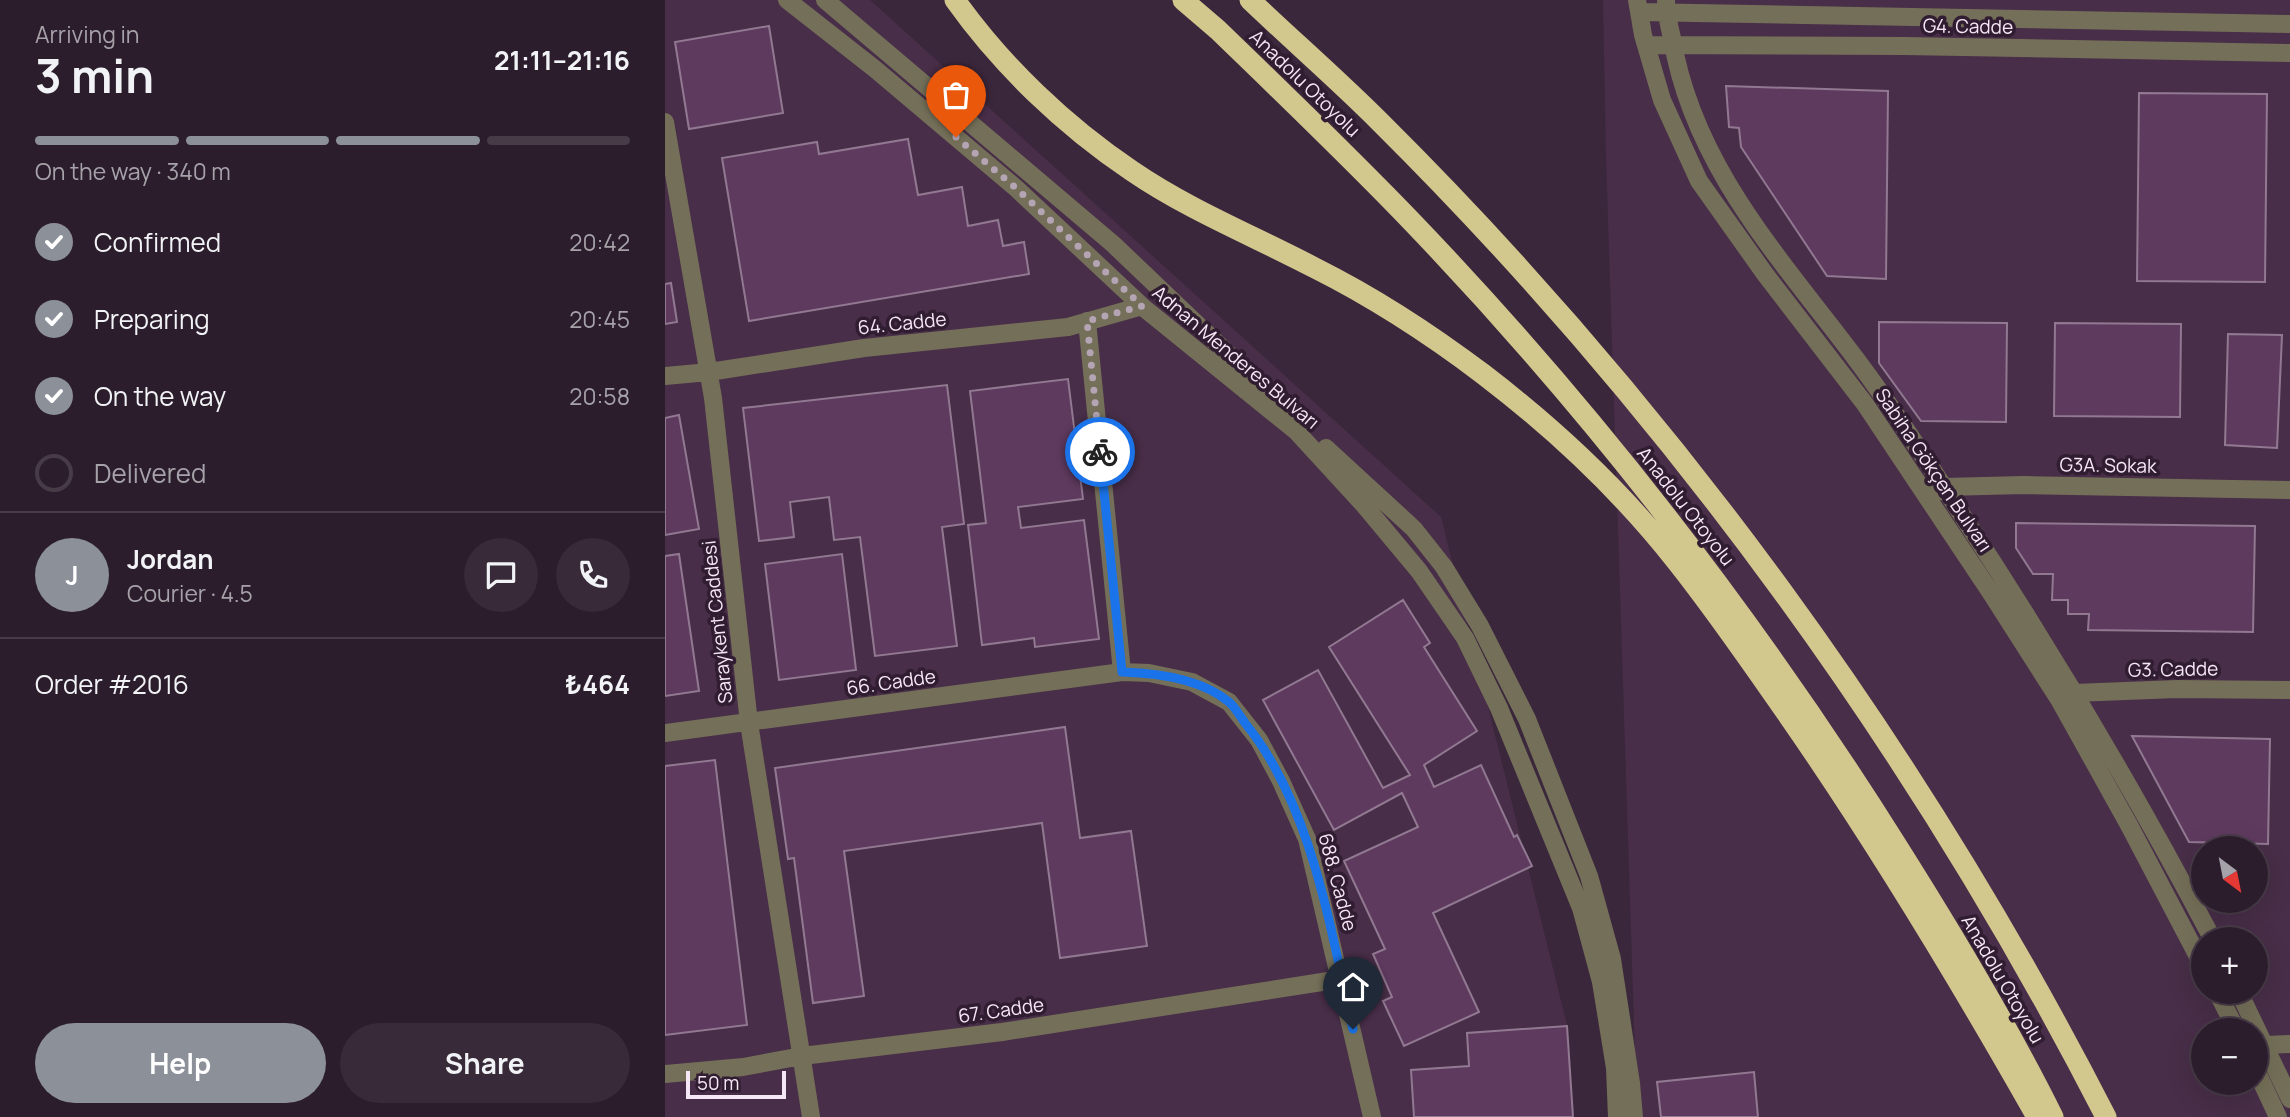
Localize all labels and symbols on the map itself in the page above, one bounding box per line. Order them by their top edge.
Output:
street label: G4. Cadde [1923,12,2013,40]
street label: Anadolu Otoyolu [1244,24,1366,142]
pin [926,65,986,137]
street label: Adnan Menderes Bulvarı [1147,279,1325,435]
street label: 64. Cadde [856,305,948,341]
street label: Sabiha Gökçen Bulvarı [1870,383,1998,557]
courier [1065,417,1135,487]
street label: Anadolu Otoyolu [1631,441,1741,571]
street label: G3A. Sokak [2059,451,2157,479]
street label: Saraykent Caddesi [696,539,738,705]
street label: G3. Cadde [2128,655,2218,683]
street label: 66. Cadde [845,663,937,701]
street label: 688. Cadde [1312,830,1364,934]
north arrow [2191,836,2268,914]
street label: Anadolu Otoyolu [1956,910,2050,1048]
pin [1323,957,1383,1029]
street label: 67. Cadde [956,991,1046,1029]
scale bar [686,1068,786,1100]

